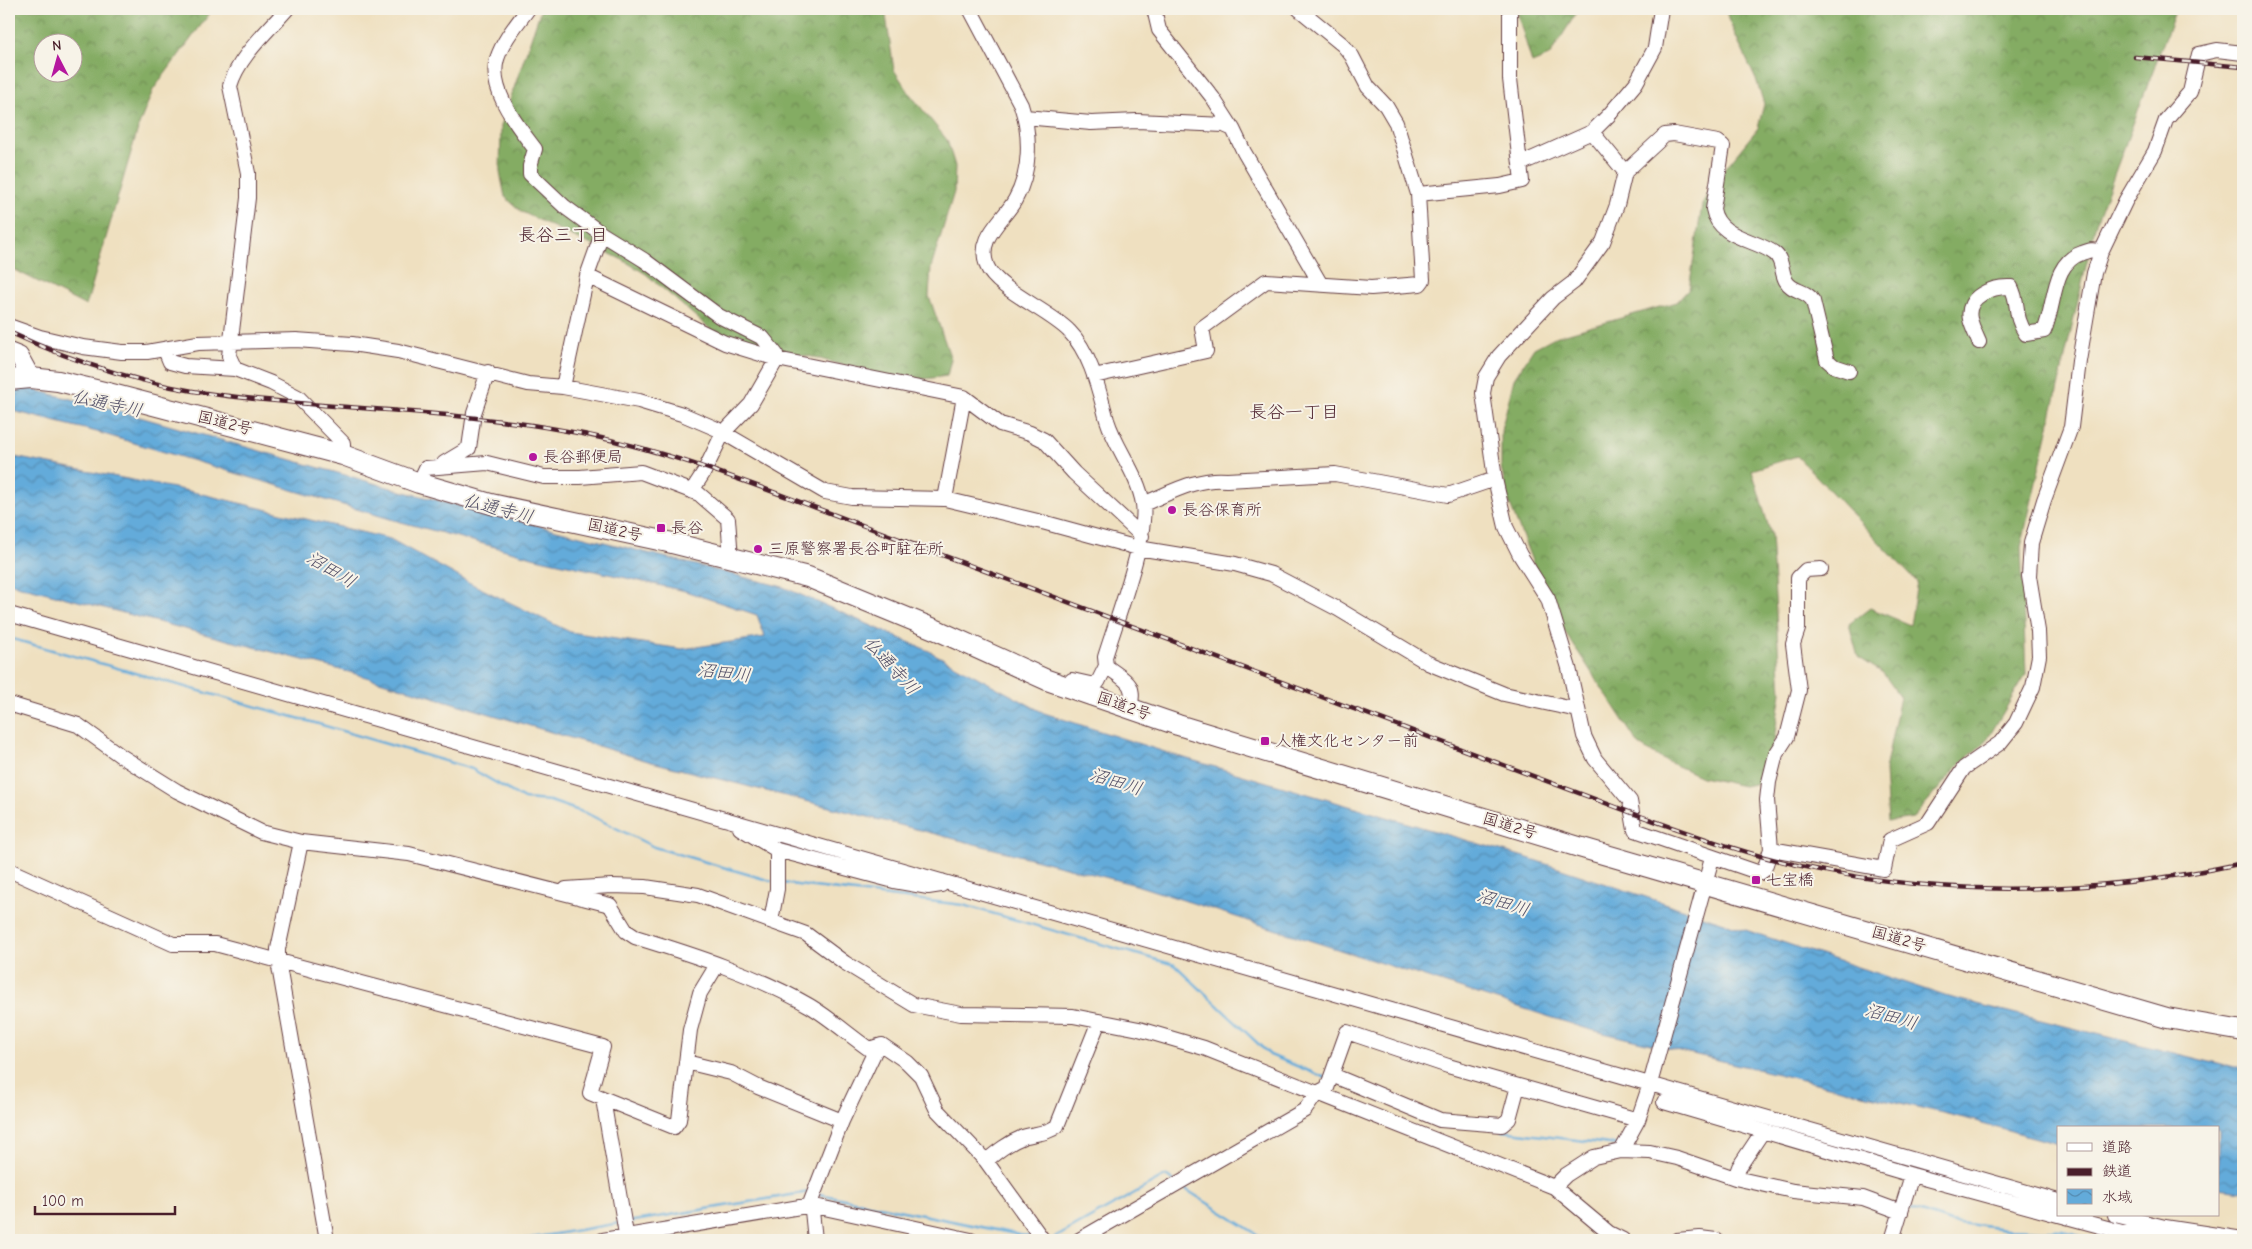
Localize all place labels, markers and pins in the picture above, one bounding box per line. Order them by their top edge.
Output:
place label: 長谷郵便局 [543,448,623,466]
marker: 長谷郵便局 [527,451,539,463]
place label: 長谷保育所 [1182,501,1262,519]
marker: 長谷保育所 [1166,504,1178,516]
place label: 長谷 [671,519,703,537]
marker: 長谷 [655,522,667,534]
place label: 三原警察署長谷町駐在所 [768,540,944,558]
marker: 三原警察署長谷町駐在所 [752,543,764,555]
place label: 人権文化センター前 [1275,732,1418,750]
marker: 人権文化センター前 [1259,735,1271,747]
place label: 七宝橋 [1766,871,1814,889]
marker: 七宝橋 [1750,874,1762,886]

